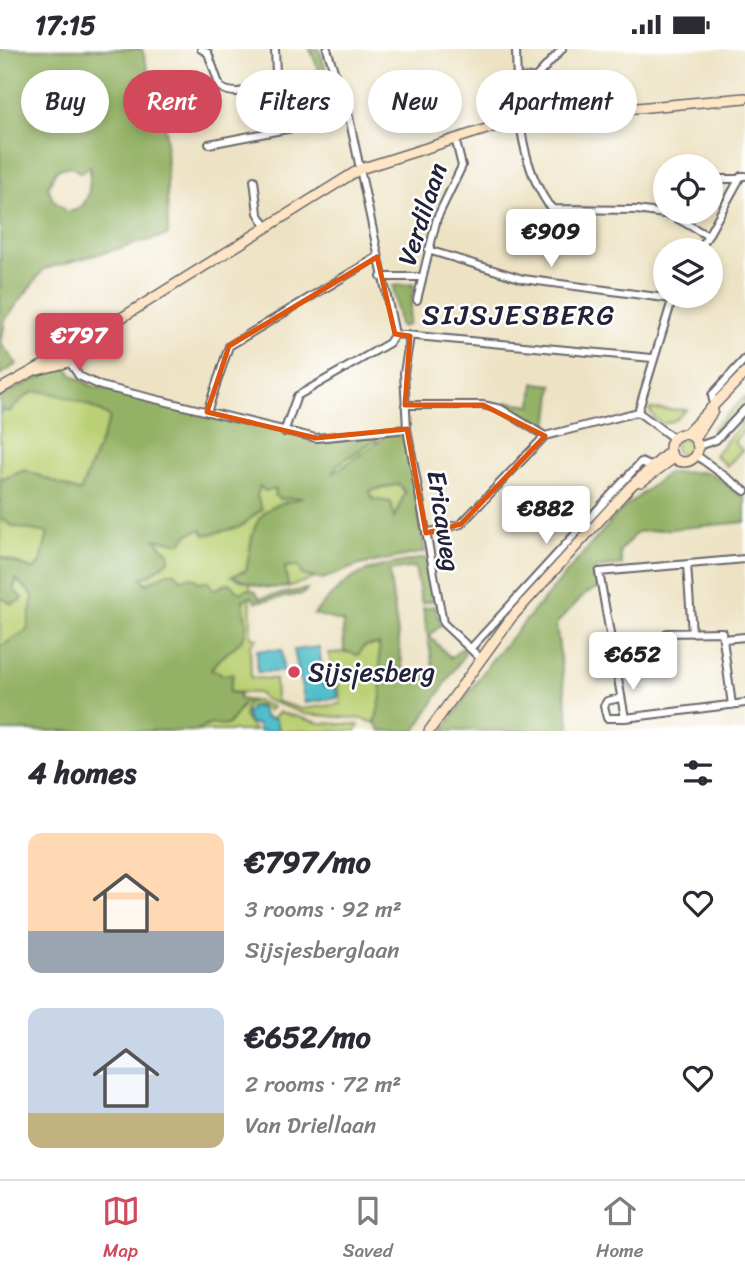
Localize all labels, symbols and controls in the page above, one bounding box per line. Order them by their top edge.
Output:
text: 17:15 [35,2,96,48]
chip: Buy [21,70,109,133]
chip: Rent [123,70,222,133]
chip: Filters [236,70,354,133]
chip: New [368,70,462,133]
chip: Apartment [476,70,637,133]
map controls [653,154,723,308]
button: locate [653,154,723,224]
street label: Verdilaan [384,157,460,271]
pin: €909 [510,209,592,269]
text: €909 [522,211,580,252]
button: layers [653,238,723,308]
district label: SIJSJESBERG [422,290,616,339]
pin: €797 [38,313,120,373]
text: €797 [51,315,107,356]
street label: Ericaweg [413,467,475,575]
pin: €882 [505,487,587,546]
text: €882 [518,488,574,529]
pin: €652 [592,633,674,692]
text: €652 [605,634,661,675]
place label: Sijsjesberg [308,649,435,695]
marker: Sijsjesberg [286,664,302,680]
text: 4 homes [28,746,136,800]
icon: filters [679,754,717,792]
text: €797/mo [245,835,371,889]
icon: home [84,861,168,945]
icon: heart [679,884,717,922]
text: 3 rooms · 92 m² [245,889,402,930]
text: Sijsjesberglaan [245,930,400,971]
text: €652/mo [245,1010,371,1064]
icon: home [84,1036,168,1120]
icon: heart [679,1059,717,1097]
text: 2 rooms · 72 m² [245,1064,401,1105]
text: Van Driellaan [245,1105,376,1146]
tab: Map [102,1192,140,1267]
tab: Saved [343,1192,393,1267]
tab: Home [596,1192,643,1267]

